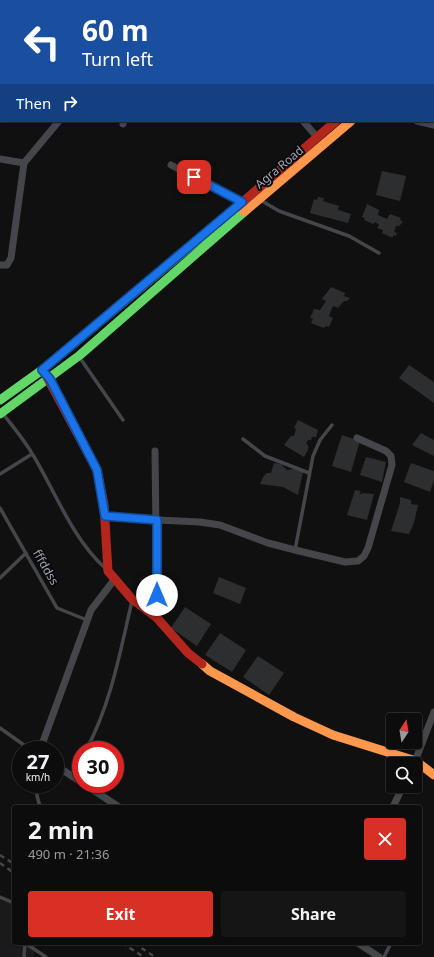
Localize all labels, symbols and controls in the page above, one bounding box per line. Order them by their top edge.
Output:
text: 60 m [82,11,149,49]
icon: left [16,16,68,68]
text: Turn left [82,47,153,71]
icon: right [59,92,81,114]
text: Then [16,93,51,113]
street label: Agra Road [251,142,307,192]
pin [177,160,211,194]
icon: arrive [183,166,205,188]
street label: fffddss [29,546,63,588]
position arrow [136,574,178,616]
north arrow [386,713,422,749]
map controls [386,713,422,793]
speed limit sign: 30 [72,741,124,793]
text: 27 [27,748,49,775]
button: search [386,757,422,793]
text: km/h [26,770,50,784]
text: 2 min [28,813,94,846]
button: close [364,818,406,860]
text: 490 m · 21:36 [28,845,109,863]
button: Exit [28,891,213,937]
button: Share [221,891,406,937]

